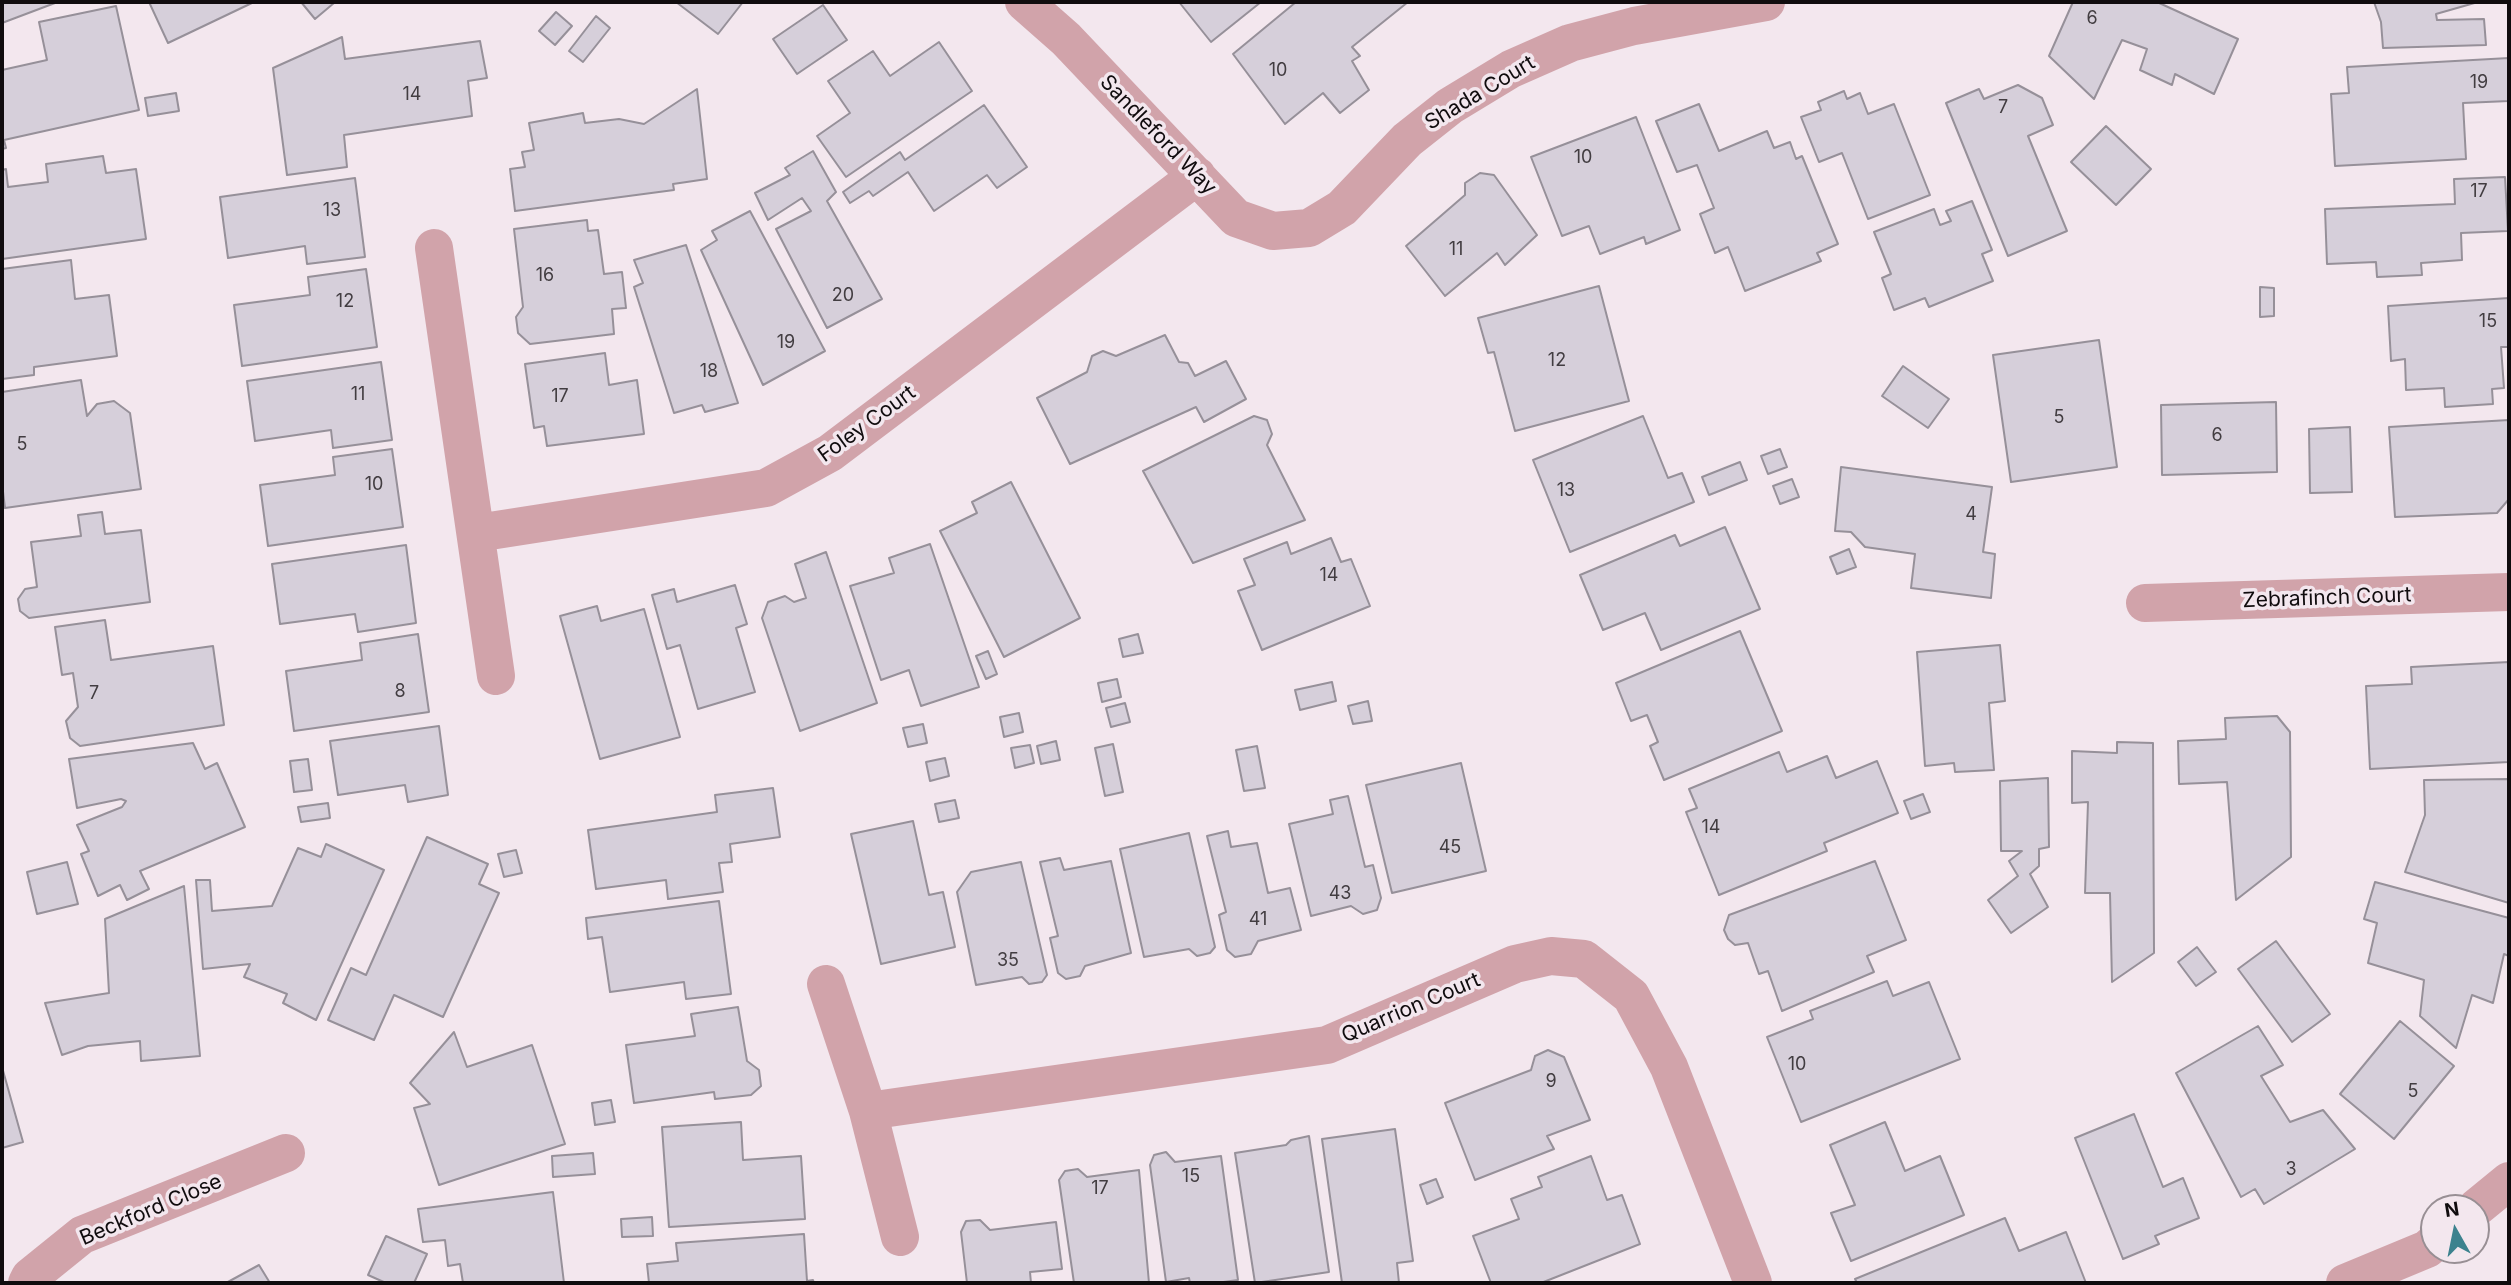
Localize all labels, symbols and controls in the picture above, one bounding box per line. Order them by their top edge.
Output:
house number: 6 [2086,8,2098,30]
street label: Shada Court [1420,50,1540,136]
house number: 10 [1269,60,1287,82]
street label: Sandleford Way [1094,70,1222,200]
house number: 19 [2470,72,2488,94]
house number: 14 [403,84,421,106]
house number: 7 [1998,97,2008,119]
house number: 10 [1574,147,1592,169]
house number: 17 [2470,181,2488,203]
house number: 13 [323,200,341,222]
house number: 11 [1449,239,1463,261]
house number: 16 [536,265,554,287]
house number: 20 [832,285,854,307]
house number: 12 [336,291,354,313]
house number: 15 [2479,311,2497,333]
house number: 19 [777,332,795,354]
house number: 12 [1548,350,1566,372]
house number: 18 [700,361,718,383]
street label: Foley Court [813,380,921,468]
house number: 11 [351,384,365,406]
house number: 17 [551,386,569,408]
house number: 5 [2054,407,2064,429]
house number: 6 [2211,425,2223,447]
house number: 5 [17,434,27,456]
house number: 10 [365,474,383,496]
house number: 13 [1557,480,1575,502]
house number: 4 [1965,504,1977,526]
house number: 14 [1320,565,1338,587]
street label: Zebrafinch Court [2242,582,2412,614]
house number: 8 [394,681,406,703]
house number: 7 [89,683,99,705]
house number: 14 [1702,817,1720,839]
house number: 45 [1439,837,1461,859]
house number: 43 [1329,883,1351,905]
house number: 41 [1249,909,1267,931]
house number: 35 [997,950,1019,972]
street label: Quarrion Court [1338,967,1484,1049]
house number: 10 [1788,1054,1806,1076]
house number: 9 [1545,1071,1557,1093]
house number: 5 [2408,1081,2418,1103]
house number: 3 [2285,1159,2297,1181]
house number: 15 [1182,1166,1200,1188]
street label: Beckford Close [76,1169,226,1251]
house number: 17 [1091,1178,1109,1200]
north arrow [2420,1194,2490,1264]
text: N [2443,1197,2461,1222]

